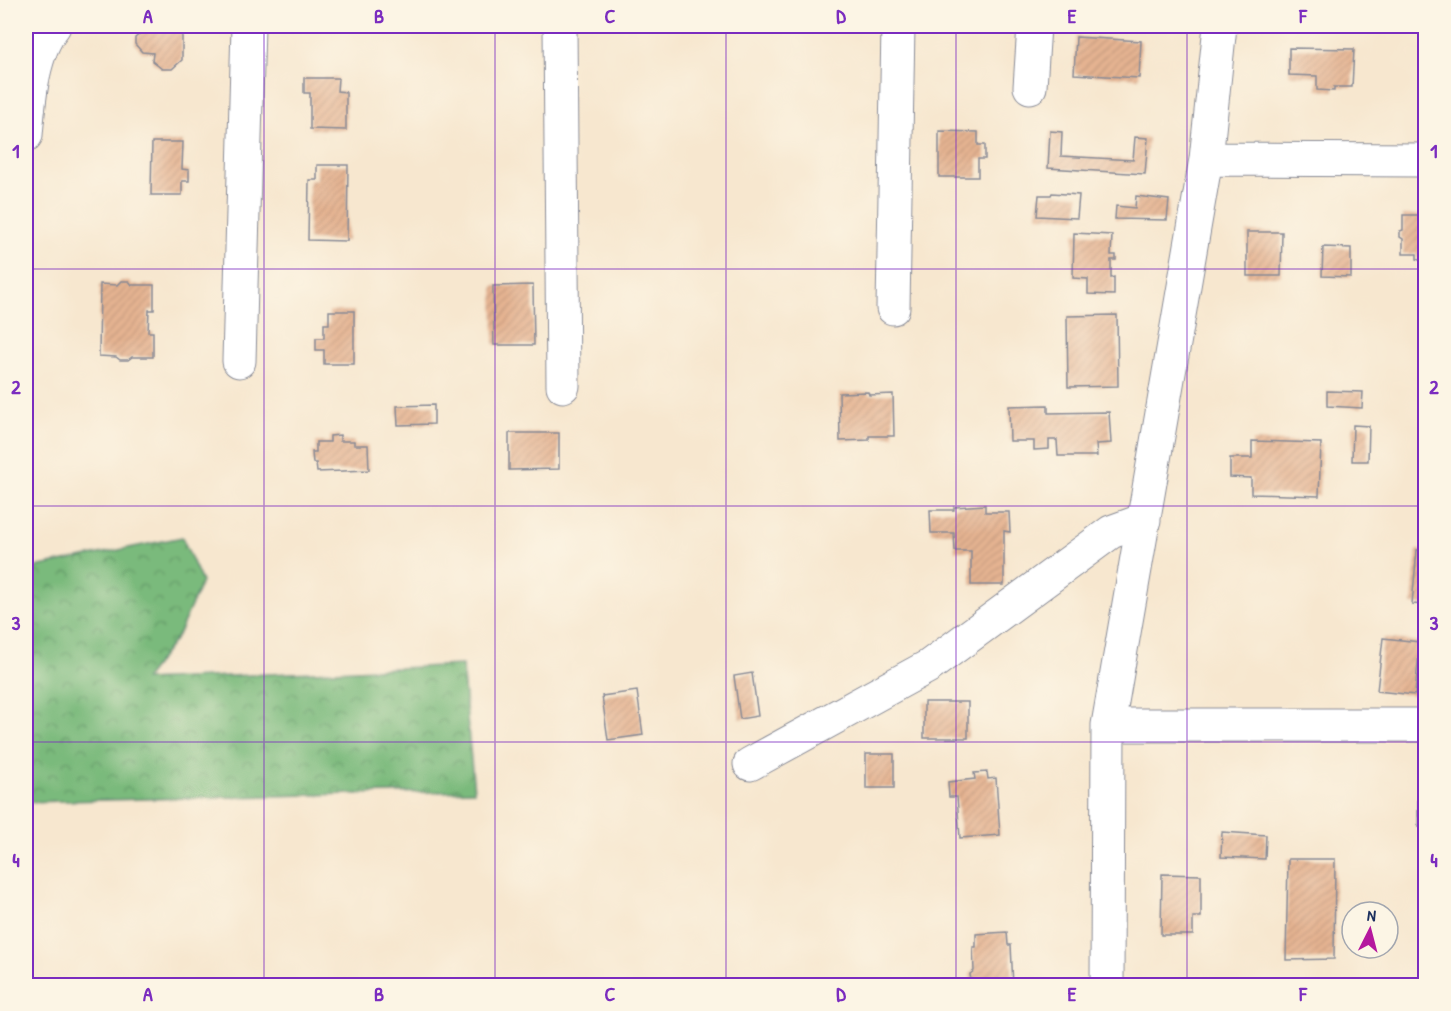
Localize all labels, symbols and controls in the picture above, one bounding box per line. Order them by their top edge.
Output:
text: A [143,2,153,29]
text: B [374,2,384,29]
text: C [605,2,616,29]
text: D [836,2,846,29]
text: E [1068,2,1077,29]
text: F [1298,2,1308,29]
text: 1 [12,137,20,164]
text: 1 [1430,137,1438,164]
text: 2 [11,373,21,400]
text: 2 [1429,373,1439,400]
text: 3 [12,609,21,636]
text: 3 [1430,609,1439,636]
text: 4 [12,846,20,873]
text: 4 [1430,846,1438,873]
north arrow [1340,900,1400,960]
text: N [1366,904,1377,927]
text: A [143,980,153,1007]
text: B [374,980,384,1007]
text: C [605,980,616,1007]
text: D [836,980,846,1007]
text: E [1068,980,1077,1007]
text: F [1298,980,1308,1007]

